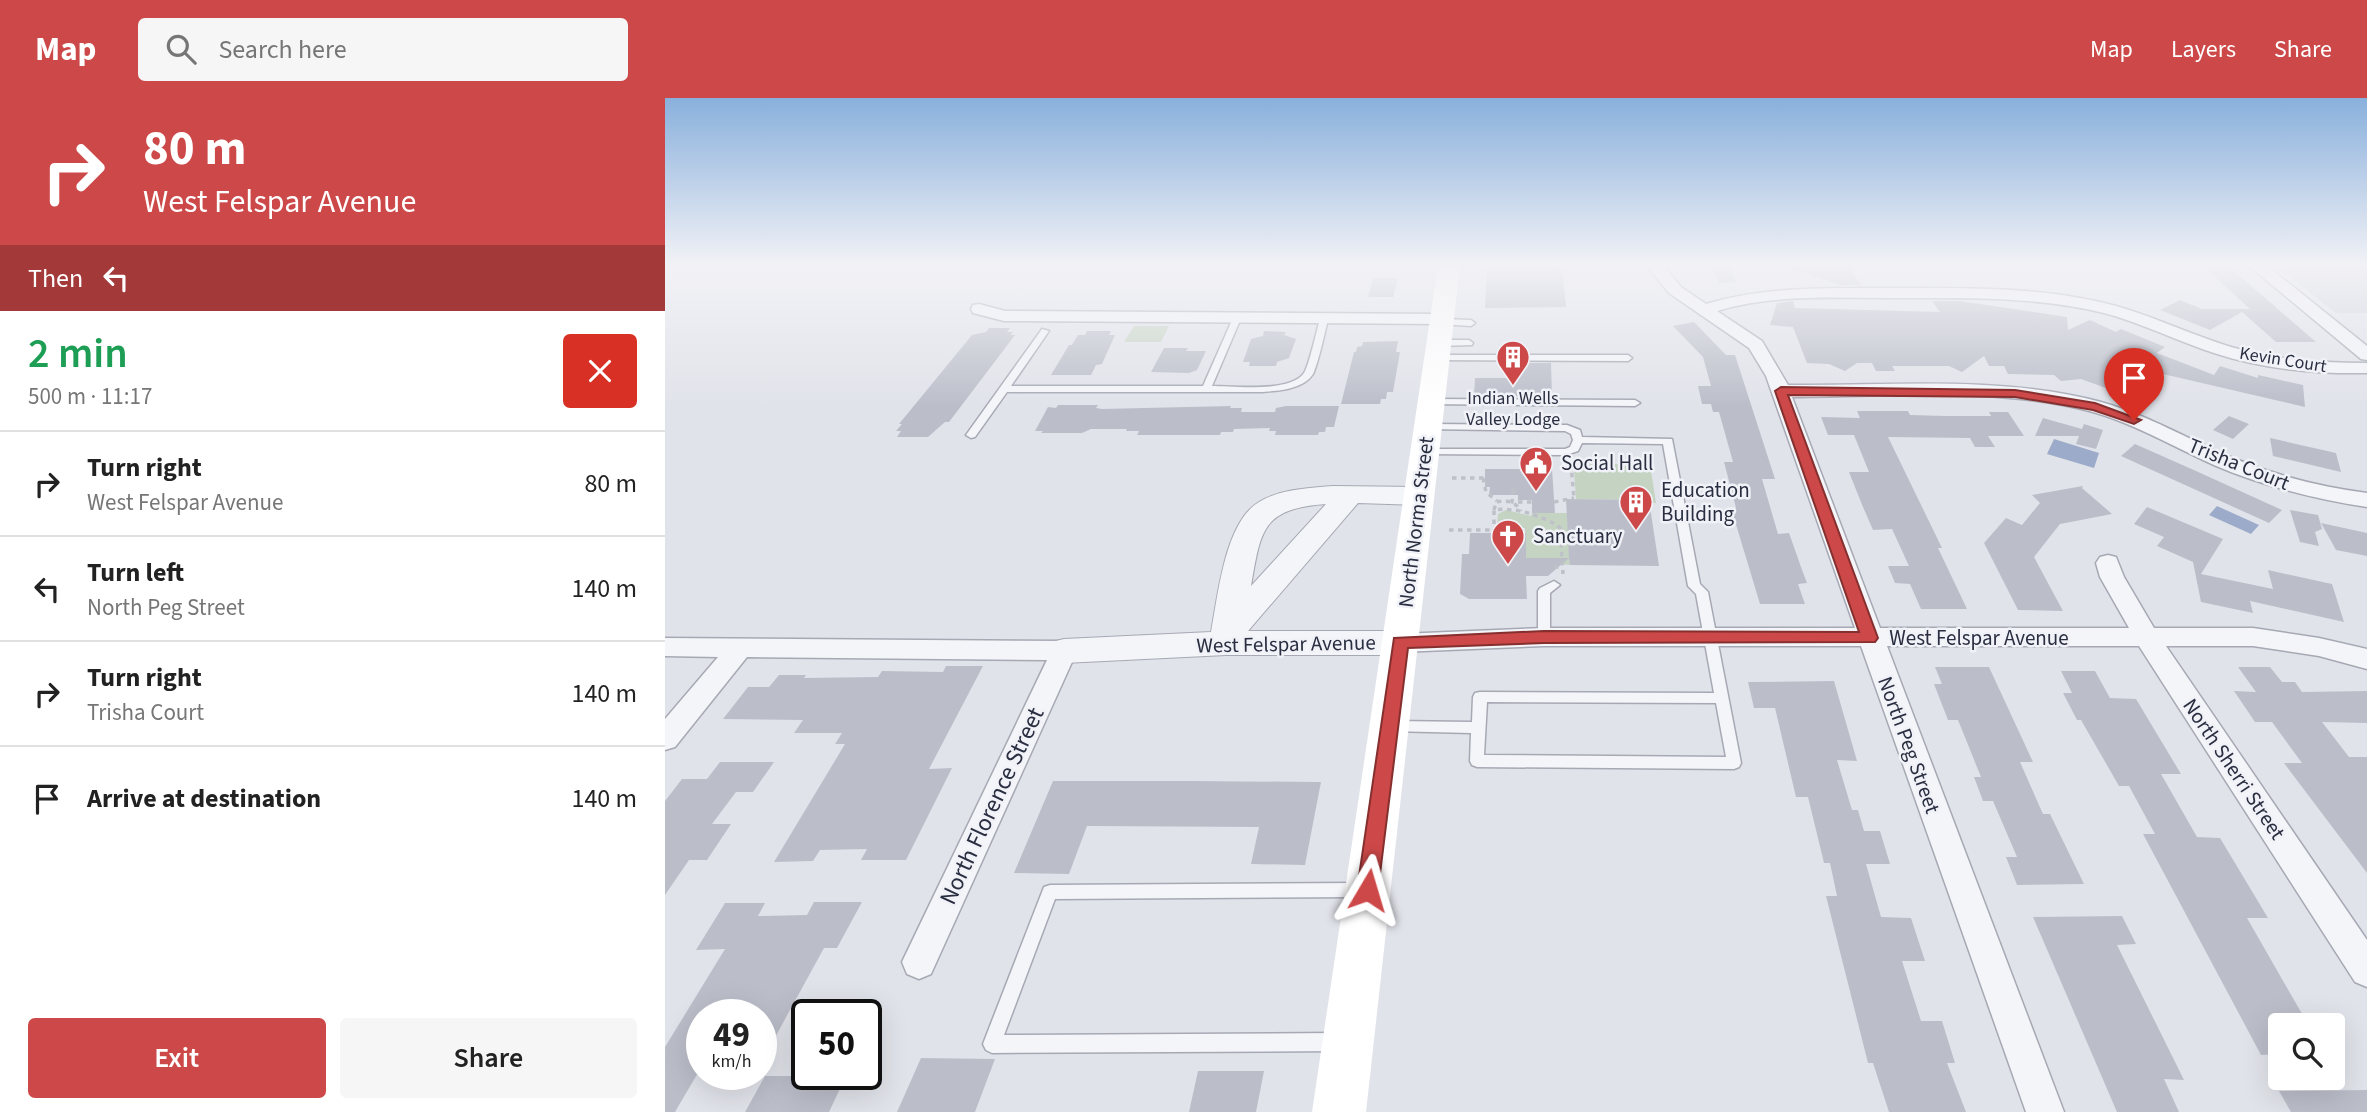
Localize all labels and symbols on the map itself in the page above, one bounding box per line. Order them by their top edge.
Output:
building icon: Indian Wells Valley Lodge [1494,338,1532,387]
street label: Kevin Court [2238,341,2328,379]
pin [2104,348,2164,420]
place label: Indian Wells Valley Lodge [1466,386,1560,432]
street label: Trisha Court [2184,430,2294,498]
street label: North Norma Street [1391,435,1441,609]
public building icon: Social Hall [1517,444,1555,493]
place label: Social Hall [1561,448,1653,478]
place label: Education Building [1661,475,1750,529]
building icon: Education Building [1617,483,1655,532]
church icon: Sanctuary [1489,517,1527,566]
place label: Sanctuary [1533,521,1623,551]
street label: West Felspar Avenue [1889,623,2069,653]
street label: West Felspar Avenue [1196,627,1376,661]
street label: North Peg Street [1870,672,1948,818]
street label: North Sherri Street [2176,692,2292,846]
street label: North Florence Street [931,702,1053,910]
position arrow [1331,853,1405,927]
speed limit sign: 50 [791,999,882,1090]

